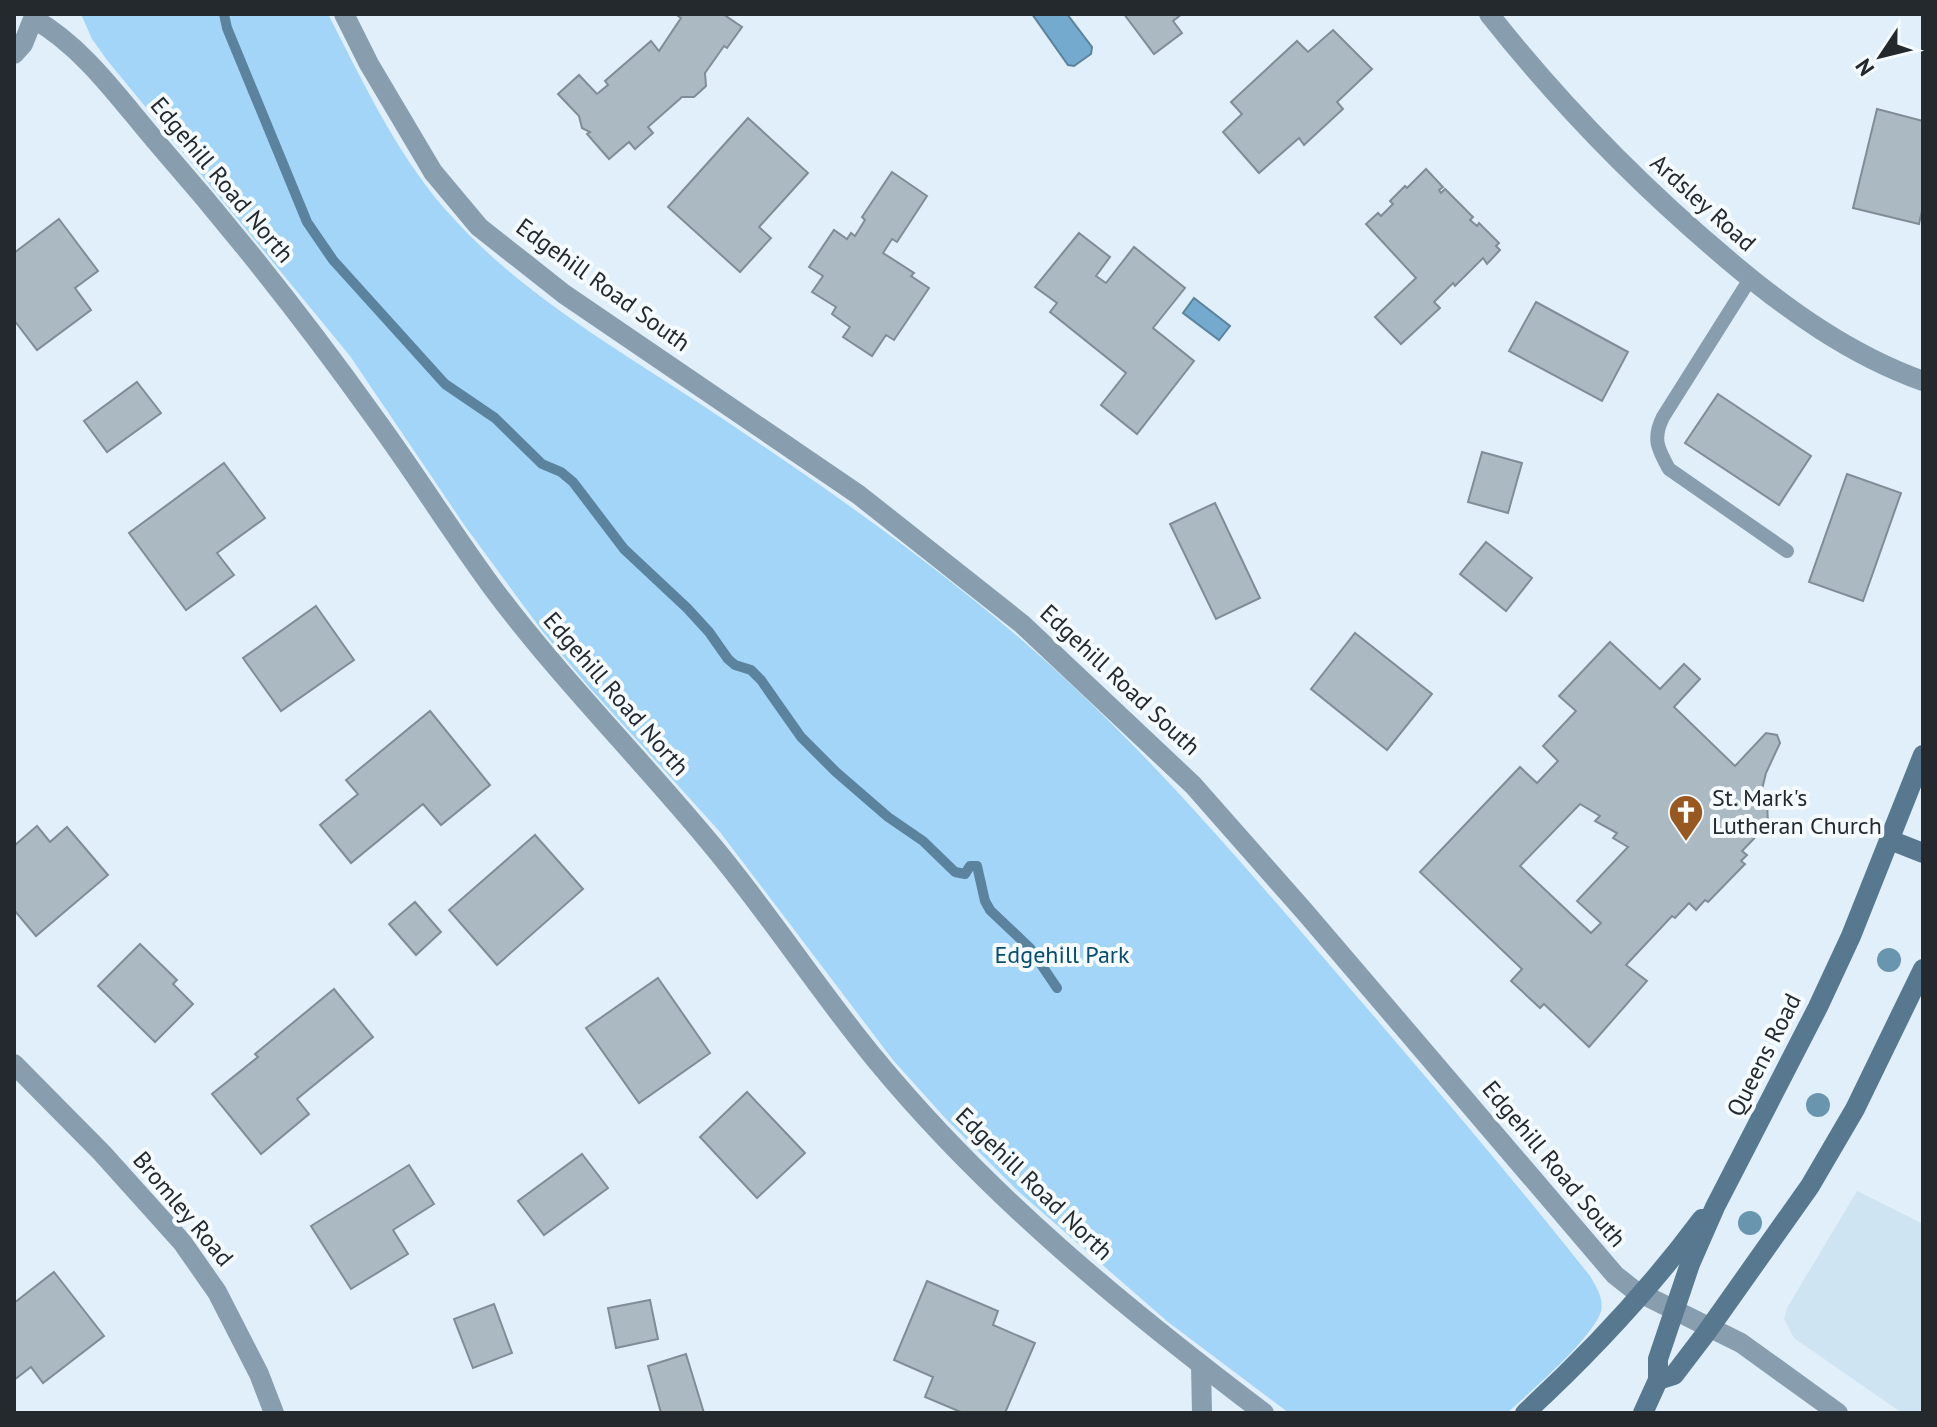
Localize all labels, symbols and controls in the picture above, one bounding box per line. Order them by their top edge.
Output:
north arrow [1841,16,1921,96]
text: N [1849,54,1880,81]
street label: Edgehill Road North [144,90,301,269]
street label: Ardsley Road [1644,147,1763,258]
street label: Edgehill Road South [510,211,696,358]
street label: Edgehill Road South [1034,597,1207,762]
street label: Edgehill Road North [537,605,696,782]
place label: St. Mark's Lutheran Church [1712,782,1882,841]
church icon: St. Mark's Lutheran Church [1667,793,1705,843]
park label: Edgehill Park [995,939,1130,970]
street label: Queens Road [1719,988,1808,1121]
street label: Edgehill Road South [1476,1074,1633,1253]
street label: Edgehill Road North [949,1101,1120,1267]
street label: Bromley Road [126,1145,240,1273]

